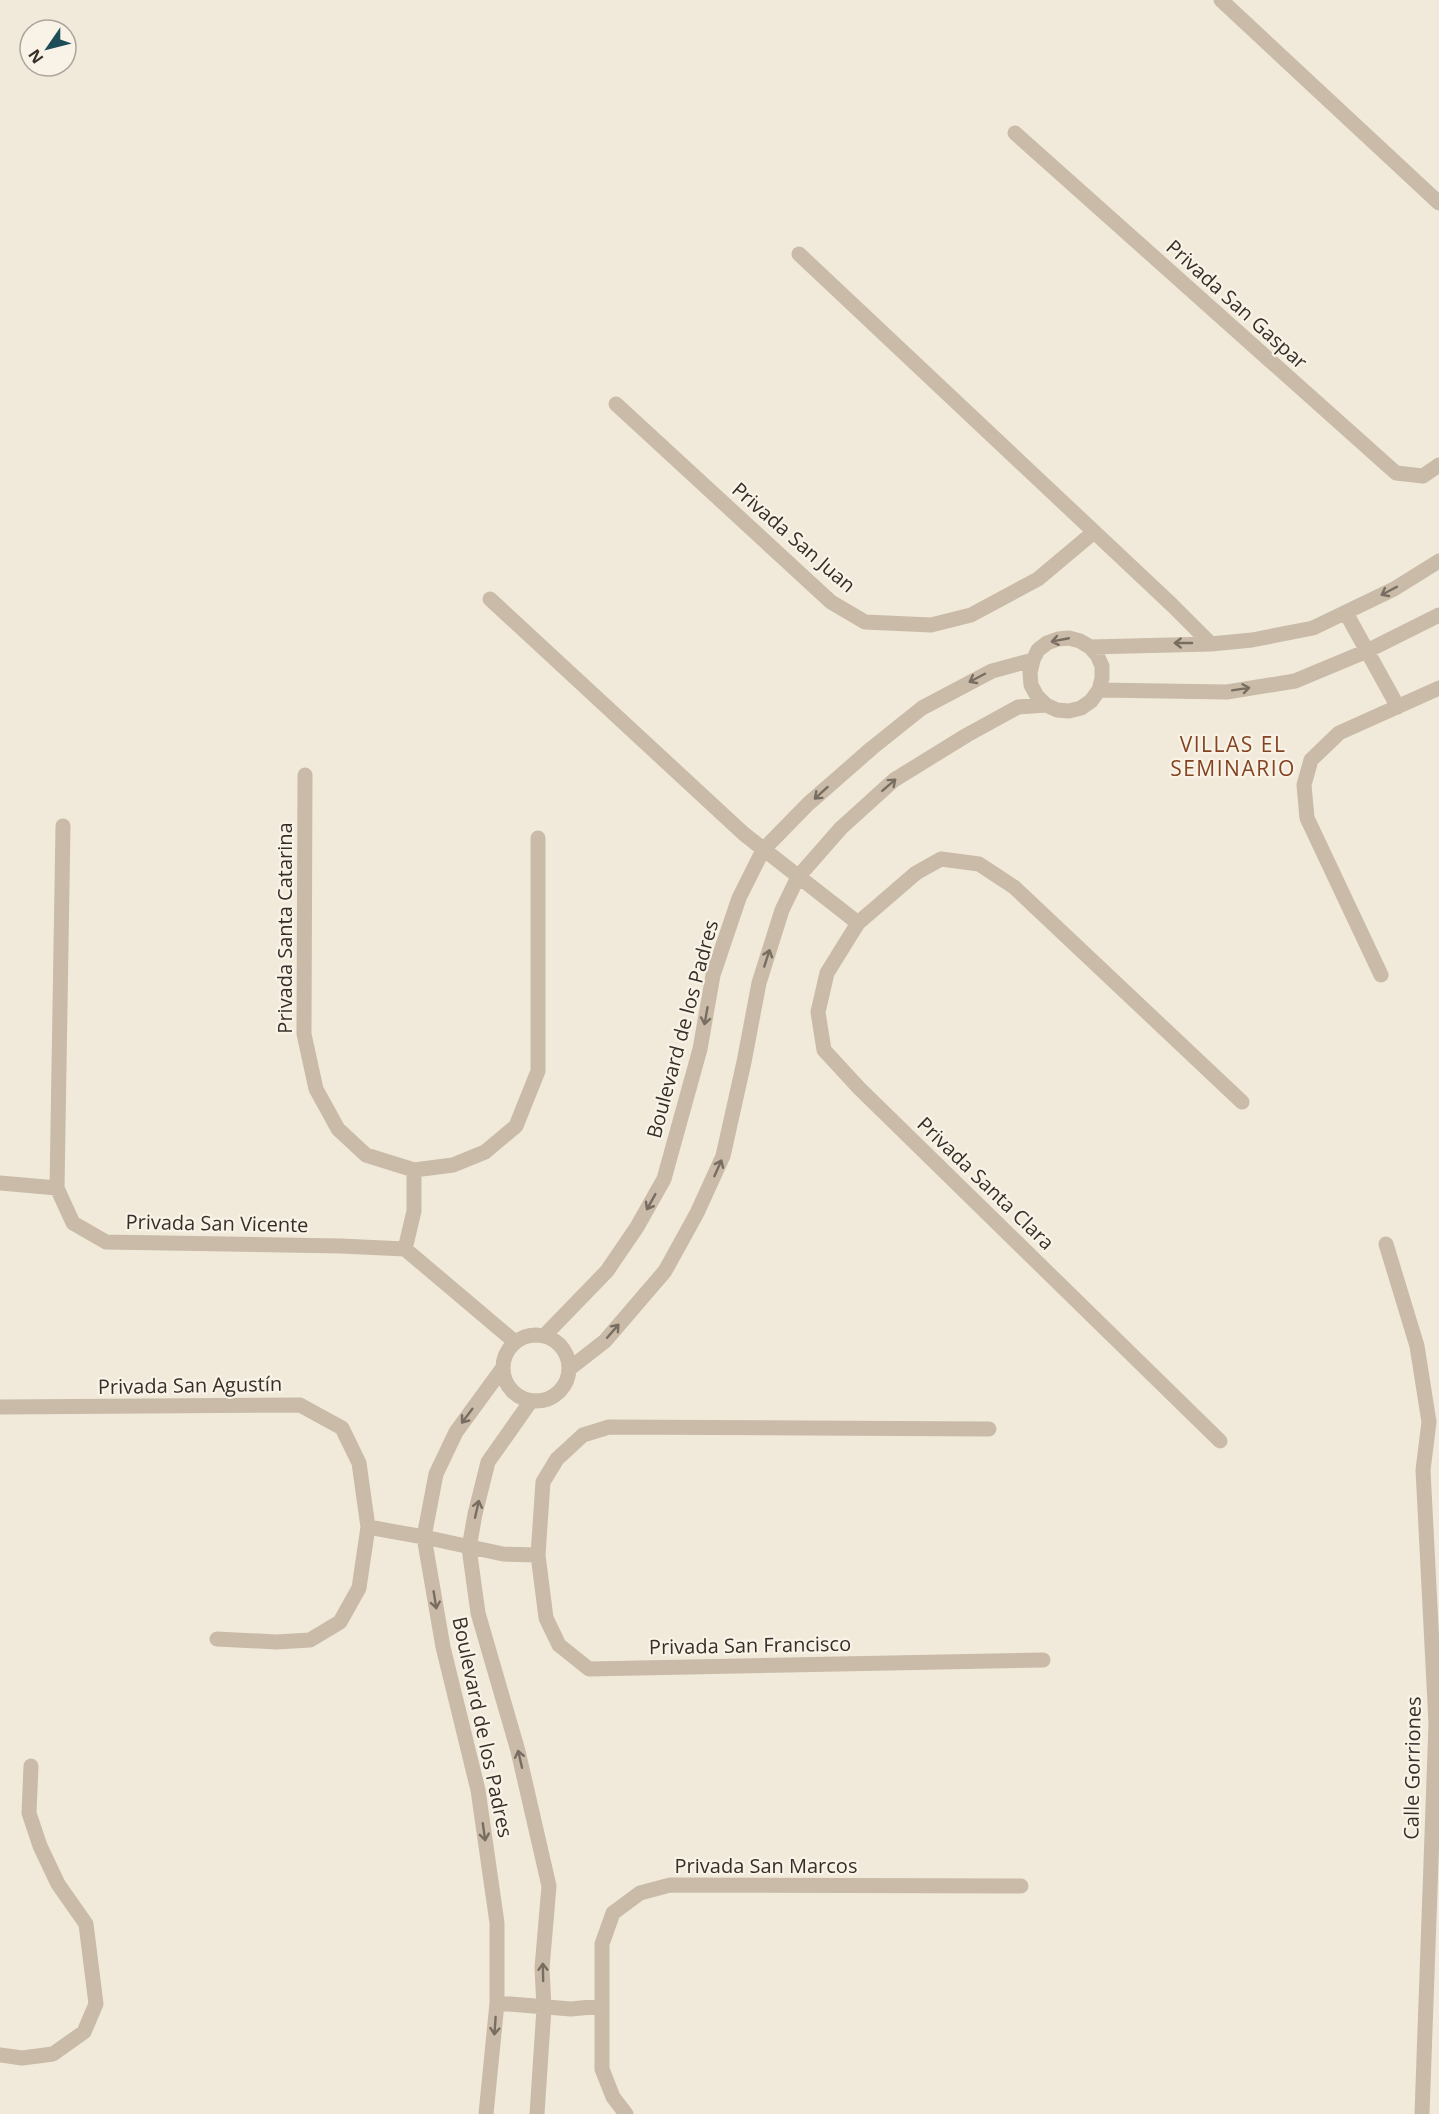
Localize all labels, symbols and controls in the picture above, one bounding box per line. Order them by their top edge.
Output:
north arrow [18,18,78,78]
text: N [23,45,48,68]
street label: Privada San Gaspar [1161,233,1313,375]
street label: Privada San Juan [726,476,862,598]
one-way arrow [1381,585,1398,597]
one-way arrow [1051,635,1070,646]
one-way arrow [1173,638,1193,649]
one-way arrow [969,673,987,685]
one-way arrow [1231,684,1250,695]
district label: VILLAS EL SEMINARIO [1170,730,1296,782]
one-way arrow [880,779,896,793]
one-way arrow [814,786,829,800]
street label: Privada Santa Catarina [271,822,298,1034]
street label: Boulevard de los Padres [640,917,724,1141]
one-way arrow [762,949,773,968]
one-way arrow [700,1006,711,1026]
street label: Privada Santa Clara [912,1111,1060,1255]
one-way arrow [713,1159,724,1177]
one-way arrow [644,1194,656,1211]
street label: Privada San Vicente [125,1208,309,1238]
one-way arrow [607,1323,620,1339]
street label: Privada San Agustín [98,1370,282,1400]
one-way arrow [461,1407,474,1423]
one-way arrow [471,1500,483,1519]
one-way arrow [430,1590,441,1610]
street label: Boulevard de los Padres [446,1614,520,1840]
street label: Privada San Francisco [649,1630,851,1660]
street label: Calle Gorriones [1397,1696,1427,1840]
one-way arrow [514,1750,526,1769]
one-way arrow [479,1822,490,1841]
street label: Privada San Marcos [675,1852,857,1879]
one-way arrow [537,1962,549,1982]
one-way arrow [489,2016,500,2036]

